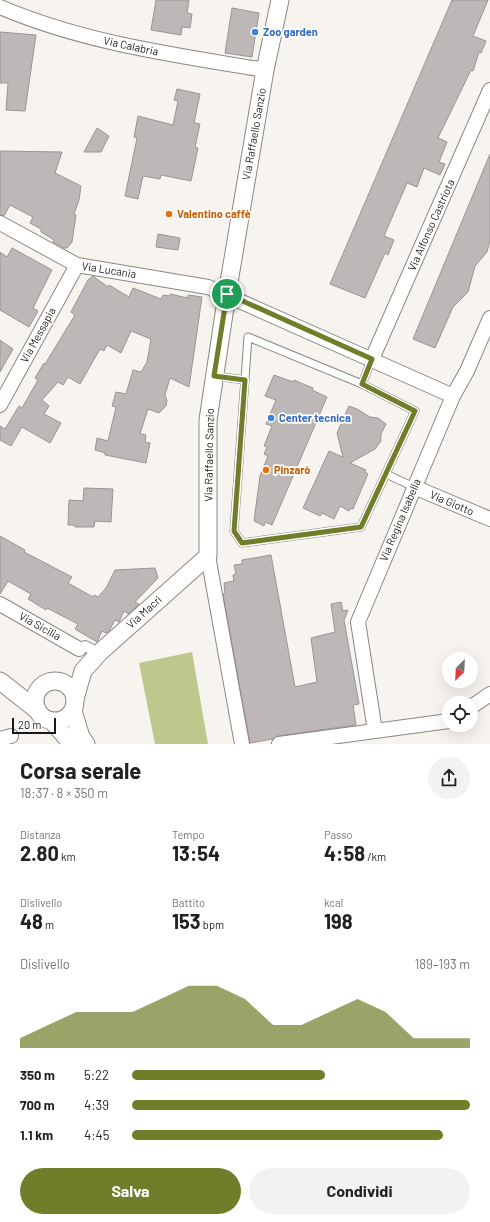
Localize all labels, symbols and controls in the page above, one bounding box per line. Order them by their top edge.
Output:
place label: Zoo garden [263,25,318,38]
marker: Zoo garden [250,27,260,37]
street label: Via Calabria [102,33,160,58]
street label: Via Raffaello Sanzio [239,87,268,181]
street label: Via Alfonso Castriota [404,177,457,273]
place label: Valentino caffè [177,207,251,220]
marker: Valentino caffè [164,209,174,219]
street label: Via Lucania [81,259,137,280]
pin [210,277,244,311]
icon: arrive [216,283,238,305]
street label: Via Messapia [17,305,58,365]
street label: Via Raffaello Sanzio [201,408,216,502]
place label: Center tecnica [279,411,351,424]
marker: Center tecnica [266,413,276,423]
place label: Pinzarò [274,463,310,476]
marker: Pinzarò [261,465,271,475]
street label: Via Regina Isabella [376,477,423,563]
street label: Via Giotto [428,487,476,518]
street label: Via Macrì [123,593,164,631]
street label: Via Sicilia [17,609,63,642]
north arrow [442,652,478,688]
map controls [442,652,478,732]
button: locate [442,696,478,732]
scale bar [12,716,56,735]
text: 20 m [18,718,41,731]
text: Corsa serale [20,757,141,783]
button: share [428,757,470,799]
text: 18:37 · 8 × 350 m [20,785,108,801]
text: Distanza [20,828,61,841]
text: Tempo [172,828,204,841]
text: Passo [324,828,353,841]
text: 2.80 [20,841,59,865]
text: 13:54 [172,841,220,865]
text: 4:58 [324,841,365,865]
text: km [59,850,76,863]
text: /km [365,850,386,863]
text: Dislivello [20,896,62,909]
text: Battito [172,896,205,909]
text: kcal [324,896,343,909]
text: 48 [20,909,43,933]
text: 153 [172,909,201,933]
text: 198 [324,909,353,933]
text: m [43,918,54,931]
text: bpm [201,918,224,931]
text: Dislivello [20,956,70,972]
text: 189–193 m [415,956,470,972]
text: 350 m [20,1067,55,1083]
text: 5:22 [84,1067,109,1083]
text: 700 m [20,1097,55,1113]
text: 4:39 [84,1097,109,1113]
text: 1.1 km [20,1127,53,1143]
text: 4:45 [84,1127,109,1143]
button: Salva [20,1168,241,1214]
button: Condividi [249,1168,470,1214]

